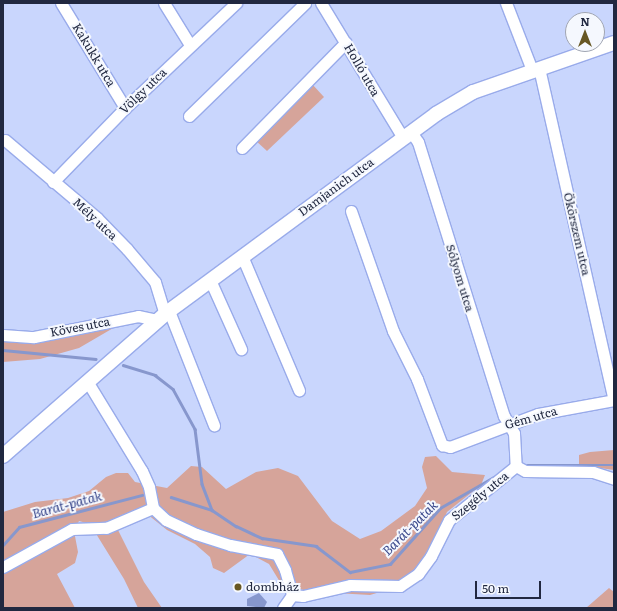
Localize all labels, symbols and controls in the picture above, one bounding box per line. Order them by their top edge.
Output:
north arrow [565,12,605,52]
text: N [580,13,590,29]
street label: Kakukk utca [69,21,119,89]
street label: Holló utca [341,41,383,99]
street label: Völgy utca [117,65,169,117]
street label: Damjanich utca [296,155,376,219]
street label: Ökörszem utca [560,191,594,277]
street label: Mély utca [70,195,120,243]
street label: Sólyom utca [443,243,477,313]
street label: Köves utca [49,314,111,340]
street label: Gém utca [503,404,559,432]
street label: Szegély utca [449,469,511,523]
water label: Barát-patak [30,488,104,522]
water label: Barát-patak [379,497,441,559]
scale bar [477,573,543,599]
text: 50 m [482,579,509,597]
place label: dombház [246,580,299,594]
marker: dombház [233,582,243,592]

